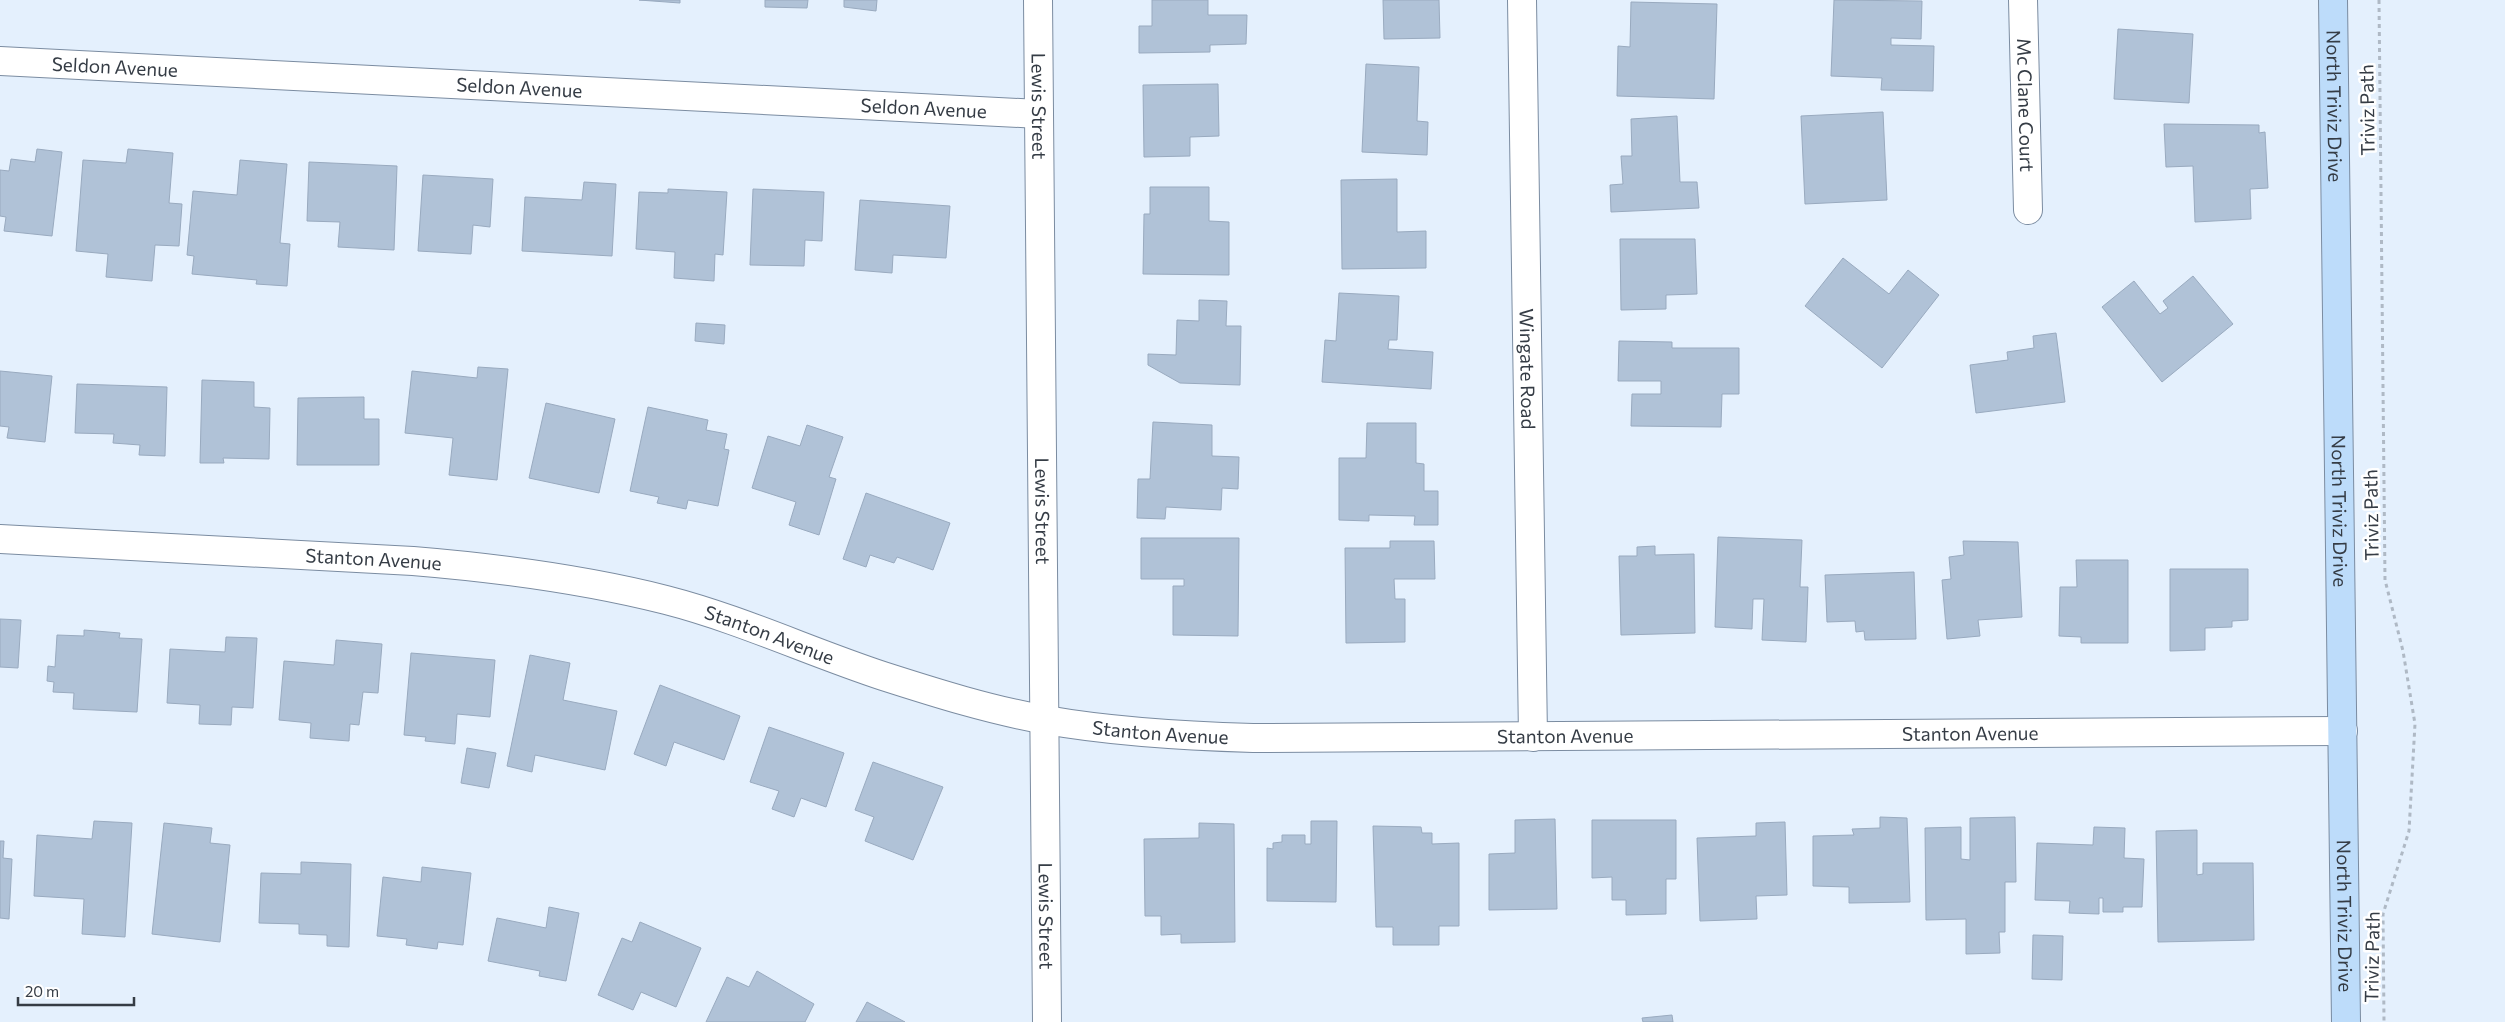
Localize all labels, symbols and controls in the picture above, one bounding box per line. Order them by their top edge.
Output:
street label: North Triviz Drive [2322,30,2347,182]
street label: Mc Clane Court [2013,38,2039,172]
street label: Seldon Avenue [51,52,179,81]
street label: Lewis Street [1027,52,1051,160]
street label: Triviz Path [2354,64,2379,156]
street label: Seldon Avenue [456,72,583,102]
street label: Seldon Avenue [860,93,987,122]
street label: Wingate Road [1516,308,1540,430]
street label: North Triviz Drive [2328,435,2352,587]
street label: Lewis Street [1031,457,1055,565]
street label: Triviz Path [2358,469,2383,561]
street label: Stanton Avenue [305,543,443,574]
street label: Stanton Avenue [702,600,838,669]
street label: Stanton Avenue [1091,715,1229,748]
street label: Stanton Avenue [1902,721,2039,745]
street label: Stanton Avenue [1497,724,1634,747]
street label: North Triviz Drive [2333,840,2358,992]
street label: Lewis Street [1035,862,1059,970]
street label: Triviz Path [2359,911,2384,1003]
scale bar [18,974,134,1006]
text: 20 m [25,982,59,1000]

